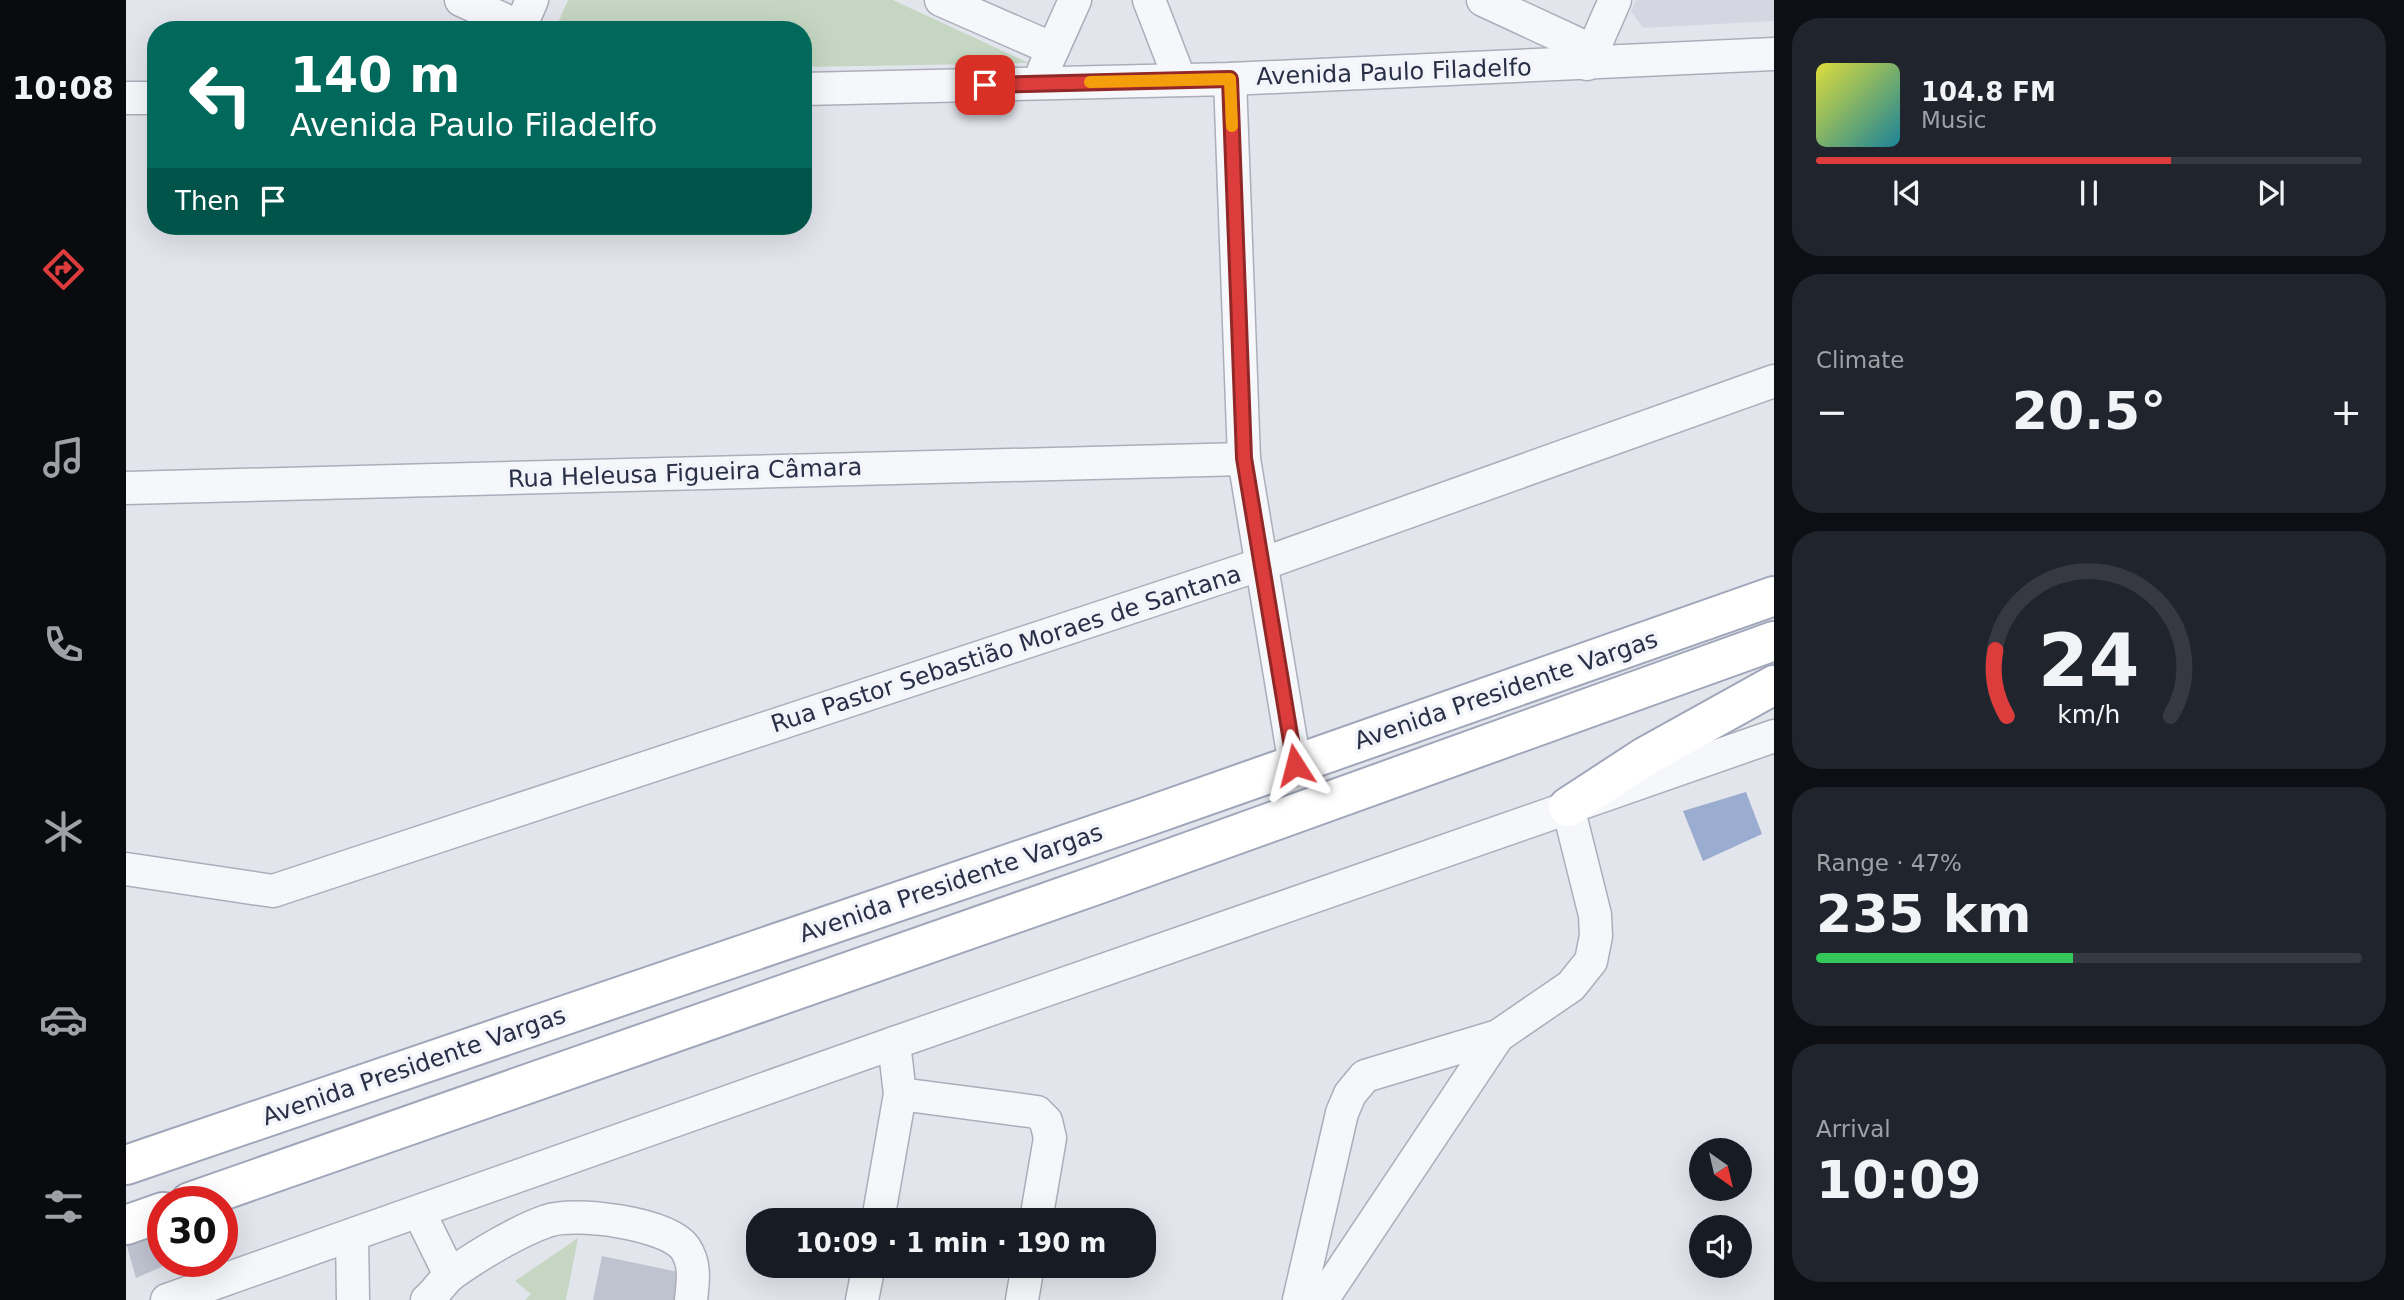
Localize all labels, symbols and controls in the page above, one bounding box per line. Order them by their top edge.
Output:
text: 140 m [290,47,460,104]
icon: left [175,49,266,140]
street label: Avenida Paulo Filadelfo [1256,53,1532,91]
pin [955,55,1015,115]
icon: arrive [966,66,1004,104]
text: 10:08 [12,69,114,107]
text: 104.8 FM [1921,77,2056,107]
text: Avenida Paulo Filadelfo [290,106,658,144]
text: Music [1921,107,1986,133]
icon: previous [1888,174,1926,212]
icon: pause [2070,174,2108,212]
icon: next [2252,174,2290,212]
icon: arrive [254,182,292,220]
text: Then [175,186,240,216]
icon: directions [39,245,88,294]
text: Climate [1816,347,1905,373]
text: 20.5° [2012,381,2166,441]
text: − [1816,390,1848,434]
text: + [2330,390,2362,434]
icon: music [39,433,88,482]
street label: Rua Heleusa Figueira Câmara [507,453,863,493]
street label: Rua Pastor Sebastião Moraes de Santana [767,560,1245,738]
text: 24 [2038,618,2140,703]
icon: phone [39,620,88,669]
street label: Avenida Presidente Vargas [1351,625,1661,755]
text: km/h [2057,700,2121,729]
position arrow [1258,728,1332,802]
icon: climate [39,807,88,856]
street label: Avenida Presidente Vargas [796,818,1106,948]
text: Range · 47% [1816,850,1962,876]
text: 235 km [1816,884,2031,944]
icon: car [39,995,88,1044]
street label: Avenida Presidente Vargas [259,1001,569,1131]
text: Arrival [1816,1116,1891,1142]
north arrow [1689,1138,1752,1200]
map controls [1689,1138,1752,1278]
text: 10:09 [1816,1150,1982,1210]
icon: filters [39,1182,88,1231]
speed limit sign: 30 [147,1186,238,1277]
button: sound [1689,1215,1752,1278]
text: 10:09 · 1 min · 190 m [796,1228,1106,1258]

